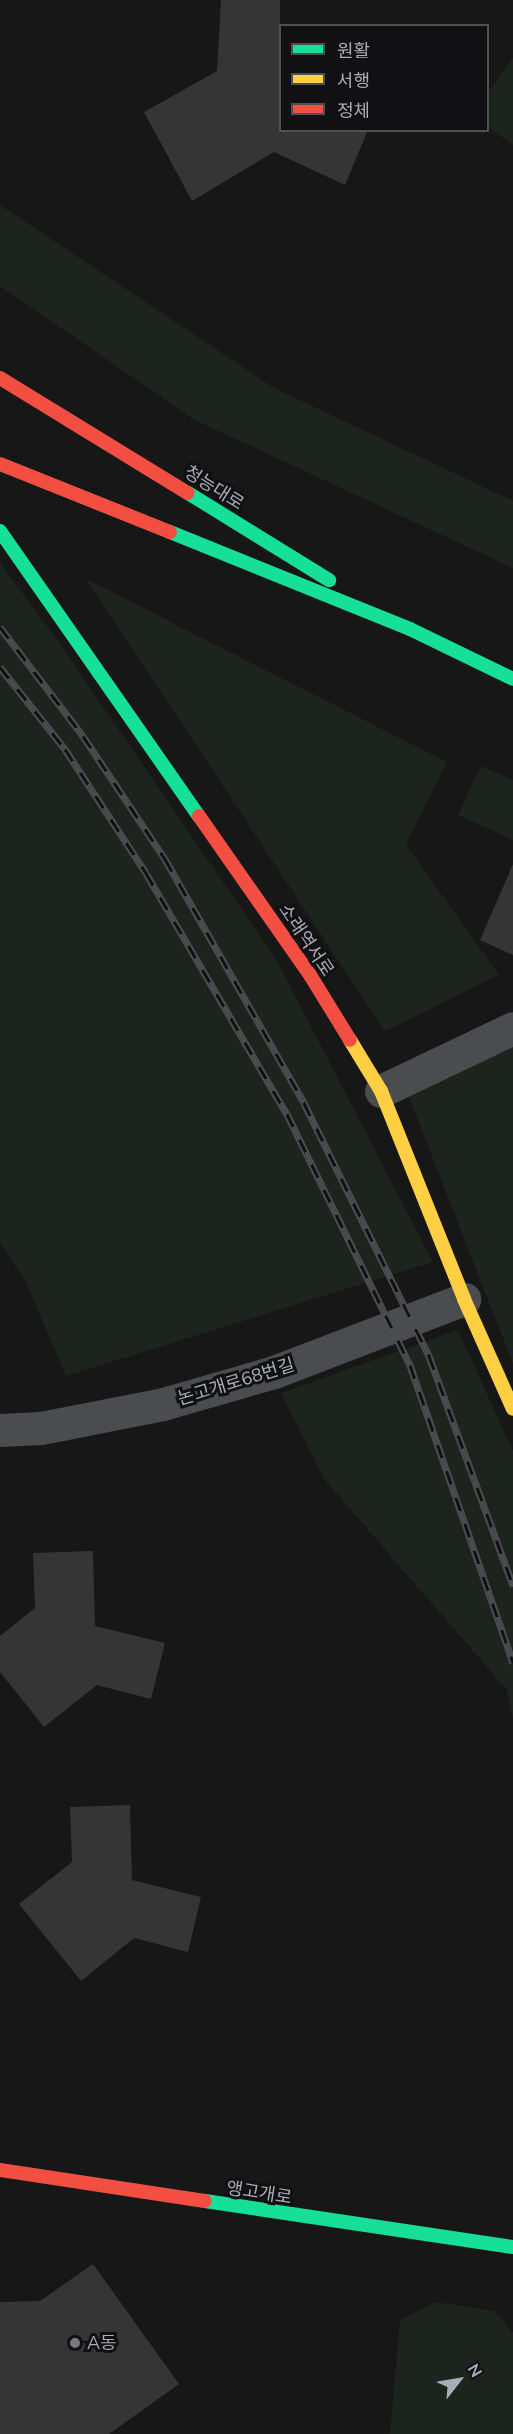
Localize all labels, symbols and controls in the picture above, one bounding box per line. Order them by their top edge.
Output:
legend [279,24,489,132]
text: 원활 [337,39,370,63]
text: 서행 [337,69,370,93]
text: 정체 [337,99,370,123]
street label: 청능대로 [180,461,248,515]
street label: 소래역서로 [274,900,338,980]
street label: 논고개로68번길 [175,1354,297,1410]
street label: 앵고개로 [225,2177,293,2209]
place label: A동 [87,2332,117,2354]
marker: A동 [68,2336,82,2350]
north arrow [429,2350,489,2410]
text: N [462,2360,487,2382]

